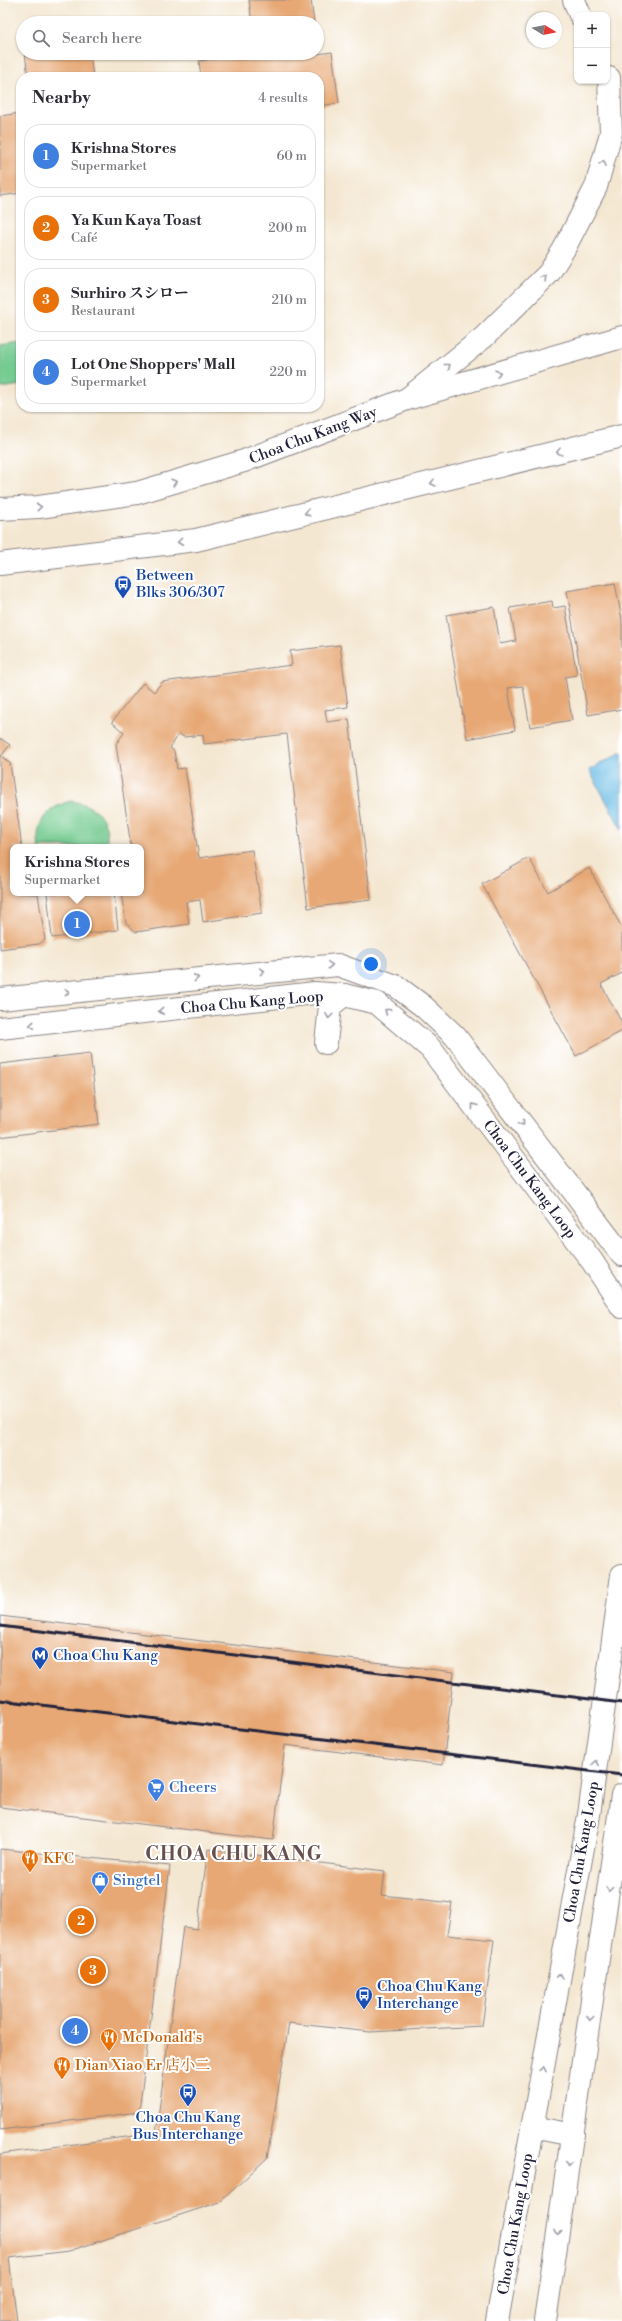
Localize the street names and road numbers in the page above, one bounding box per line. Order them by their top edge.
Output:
street label: Choa Chu Kang Way [246,402,381,469]
street label: Choa Chu Kang Loop [180,987,324,1018]
street label: Choa Chu Kang Loop [479,1116,580,1242]
street label: Choa Chu Kang Loop [560,1780,603,1924]
street label: Choa Chu Kang Loop [494,2152,537,2296]

